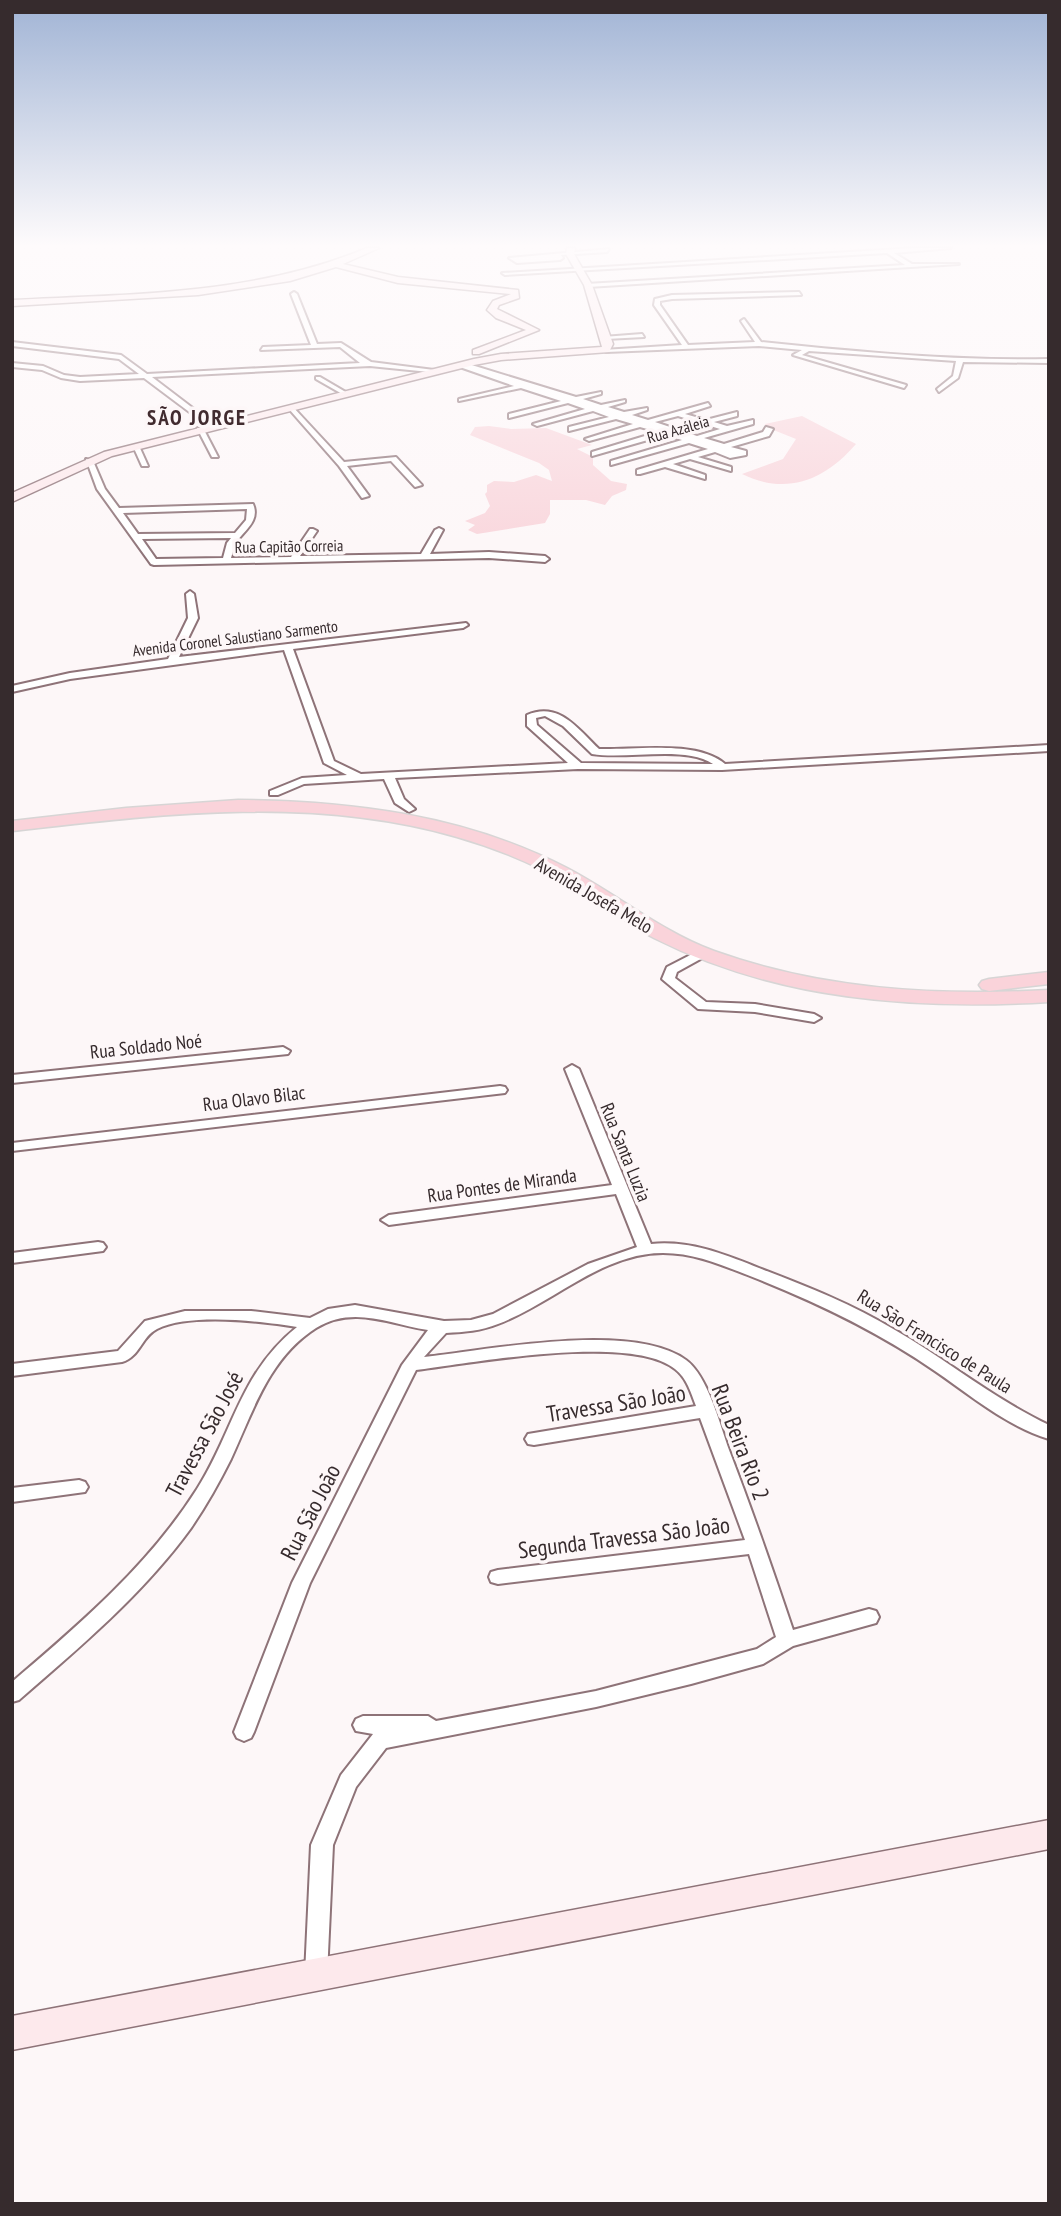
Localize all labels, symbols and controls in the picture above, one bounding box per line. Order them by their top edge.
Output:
district label: SÃO JORGE [147,404,247,431]
street label: Rua Azáleia [645,411,711,447]
street label: Rua Capitão Correia [235,535,343,557]
street label: Avenida Coronel Salustiano Sarmento [131,615,339,661]
street label: Avenida Josefa Melo [531,852,657,938]
street label: Rua Soldado Noé [89,1028,203,1064]
street label: Rua Olavo Bilac [201,1080,307,1116]
street label: Rua Santa Luzia [595,1099,657,1205]
street label: Rua Pontes de Miranda [426,1163,578,1207]
street label: Rua São Francisco de Paula [853,1284,1017,1398]
street label: Travessa São José [159,1366,249,1502]
street label: Travessa São João [544,1378,688,1428]
street label: Rua Beira Rio 2 [706,1380,776,1504]
street label: Rua São João [274,1459,346,1565]
street label: Segunda Travessa São João [517,1510,732,1564]

